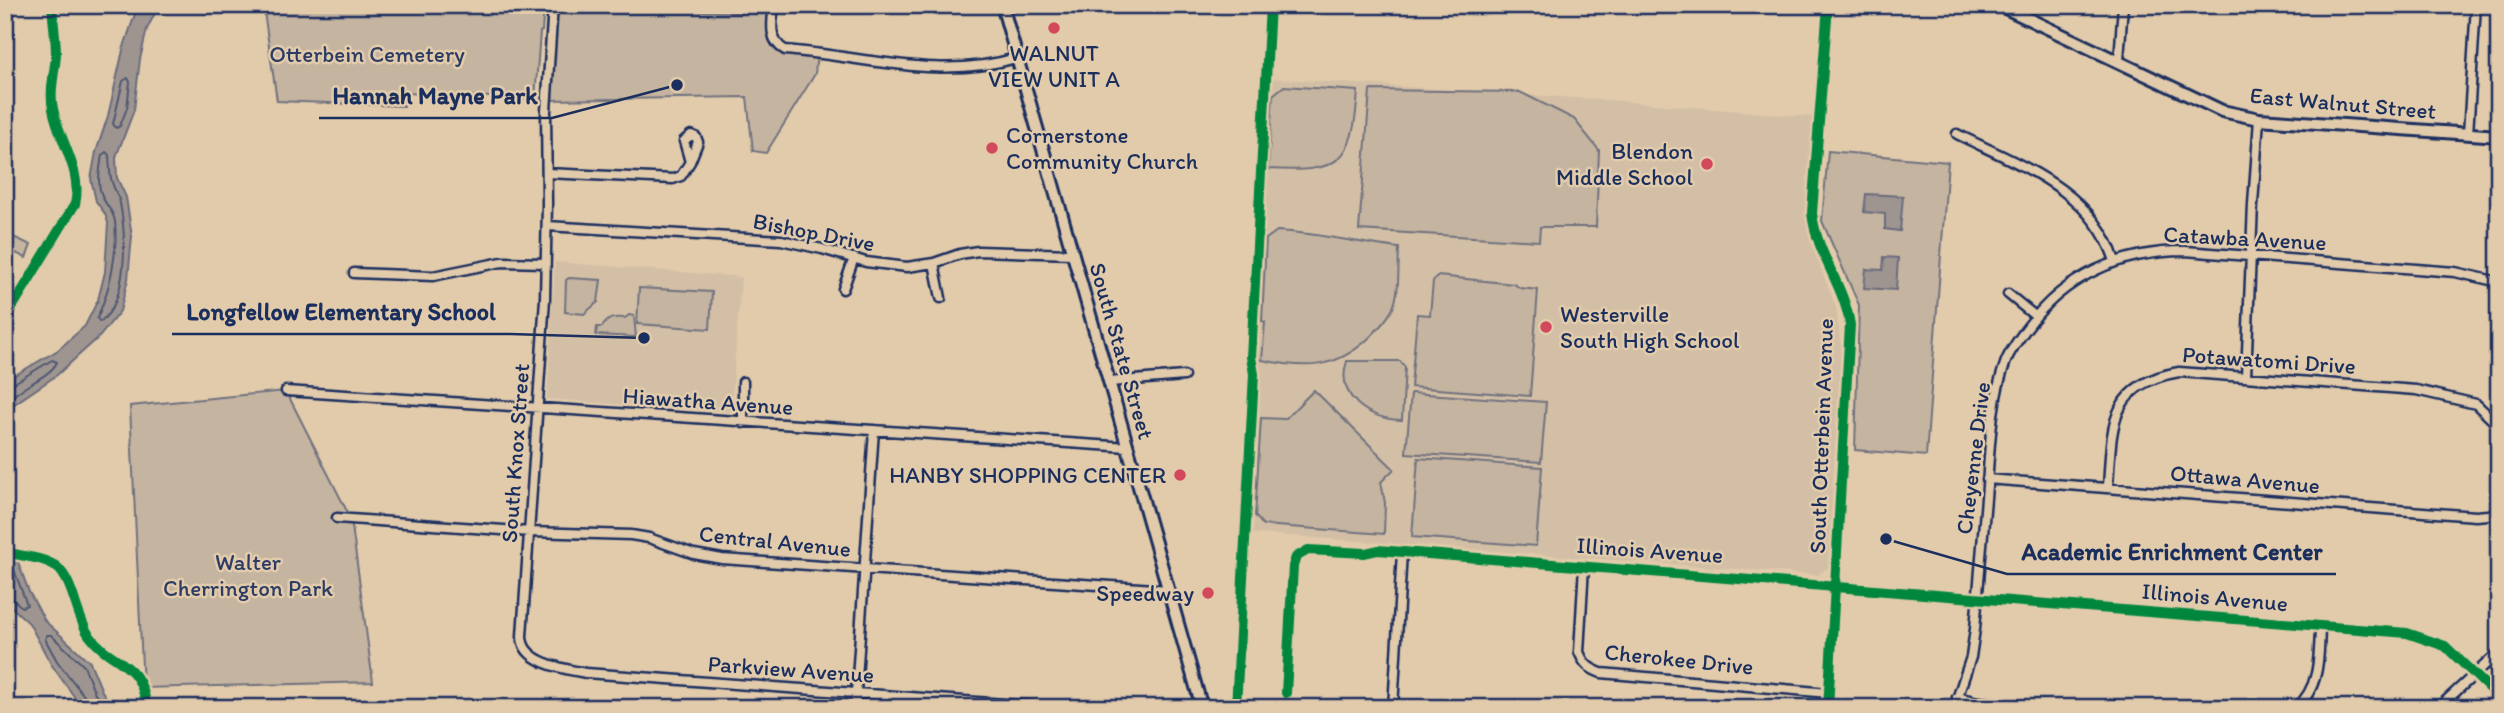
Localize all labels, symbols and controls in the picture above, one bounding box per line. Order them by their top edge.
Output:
marker: WALNUT VIEW UNIT A [1046,20,1062,36]
place label: WALNUT VIEW UNIT A [988,39,1120,93]
park label: Otterbein Cemetery [269,40,465,68]
callout: Hannah Mayne Park [319,73,552,118]
text: Hannah Mayne Park [332,81,538,111]
street label: East Walnut Street [2249,81,2438,125]
place label: Cornerstone Community Church [1006,121,1198,175]
place label: Blendon Middle School [1556,137,1693,191]
marker: Cornerstone Community Church [984,140,1000,156]
marker: Blendon Middle School [1699,156,1715,172]
street label: Bishop Drive [751,206,877,258]
street label: Catawba Avenue [2163,220,2327,256]
street label: South State Street [1083,259,1161,443]
callout: Longfellow Elementary School [172,289,510,334]
text: Longfellow Elementary School [186,297,496,327]
place label: Westerville South High School [1560,300,1740,354]
street label: South Otterbein Avenue [1803,318,1839,554]
marker: Westerville South High School [1538,319,1554,335]
street label: Potawatomi Drive [2181,340,2357,380]
street label: South Knox Street [495,362,535,544]
street label: Cheyenne Drive [1950,380,1996,536]
street label: Hiawatha Avenue [622,381,794,421]
street label: Ottawa Avenue [2169,459,2321,499]
place label: HANBY SHOPPING CENTER [889,461,1167,489]
marker: HANBY SHOPPING CENTER [1172,467,1188,483]
street label: Central Avenue [698,519,852,563]
callout: Academic Enrichment Center [2007,529,2336,574]
street label: Illinois Avenue [1576,531,1724,569]
text: Academic Enrichment Center [2020,537,2324,566]
park label: Walter Cherrington Park [163,548,333,602]
street label: Illinois Avenue [2141,577,2289,617]
place label: Speedway [1096,579,1194,607]
marker: Speedway [1200,585,1216,601]
street label: Cherokee Drive [1603,637,1755,681]
street label: Parkview Avenue [707,649,875,689]

